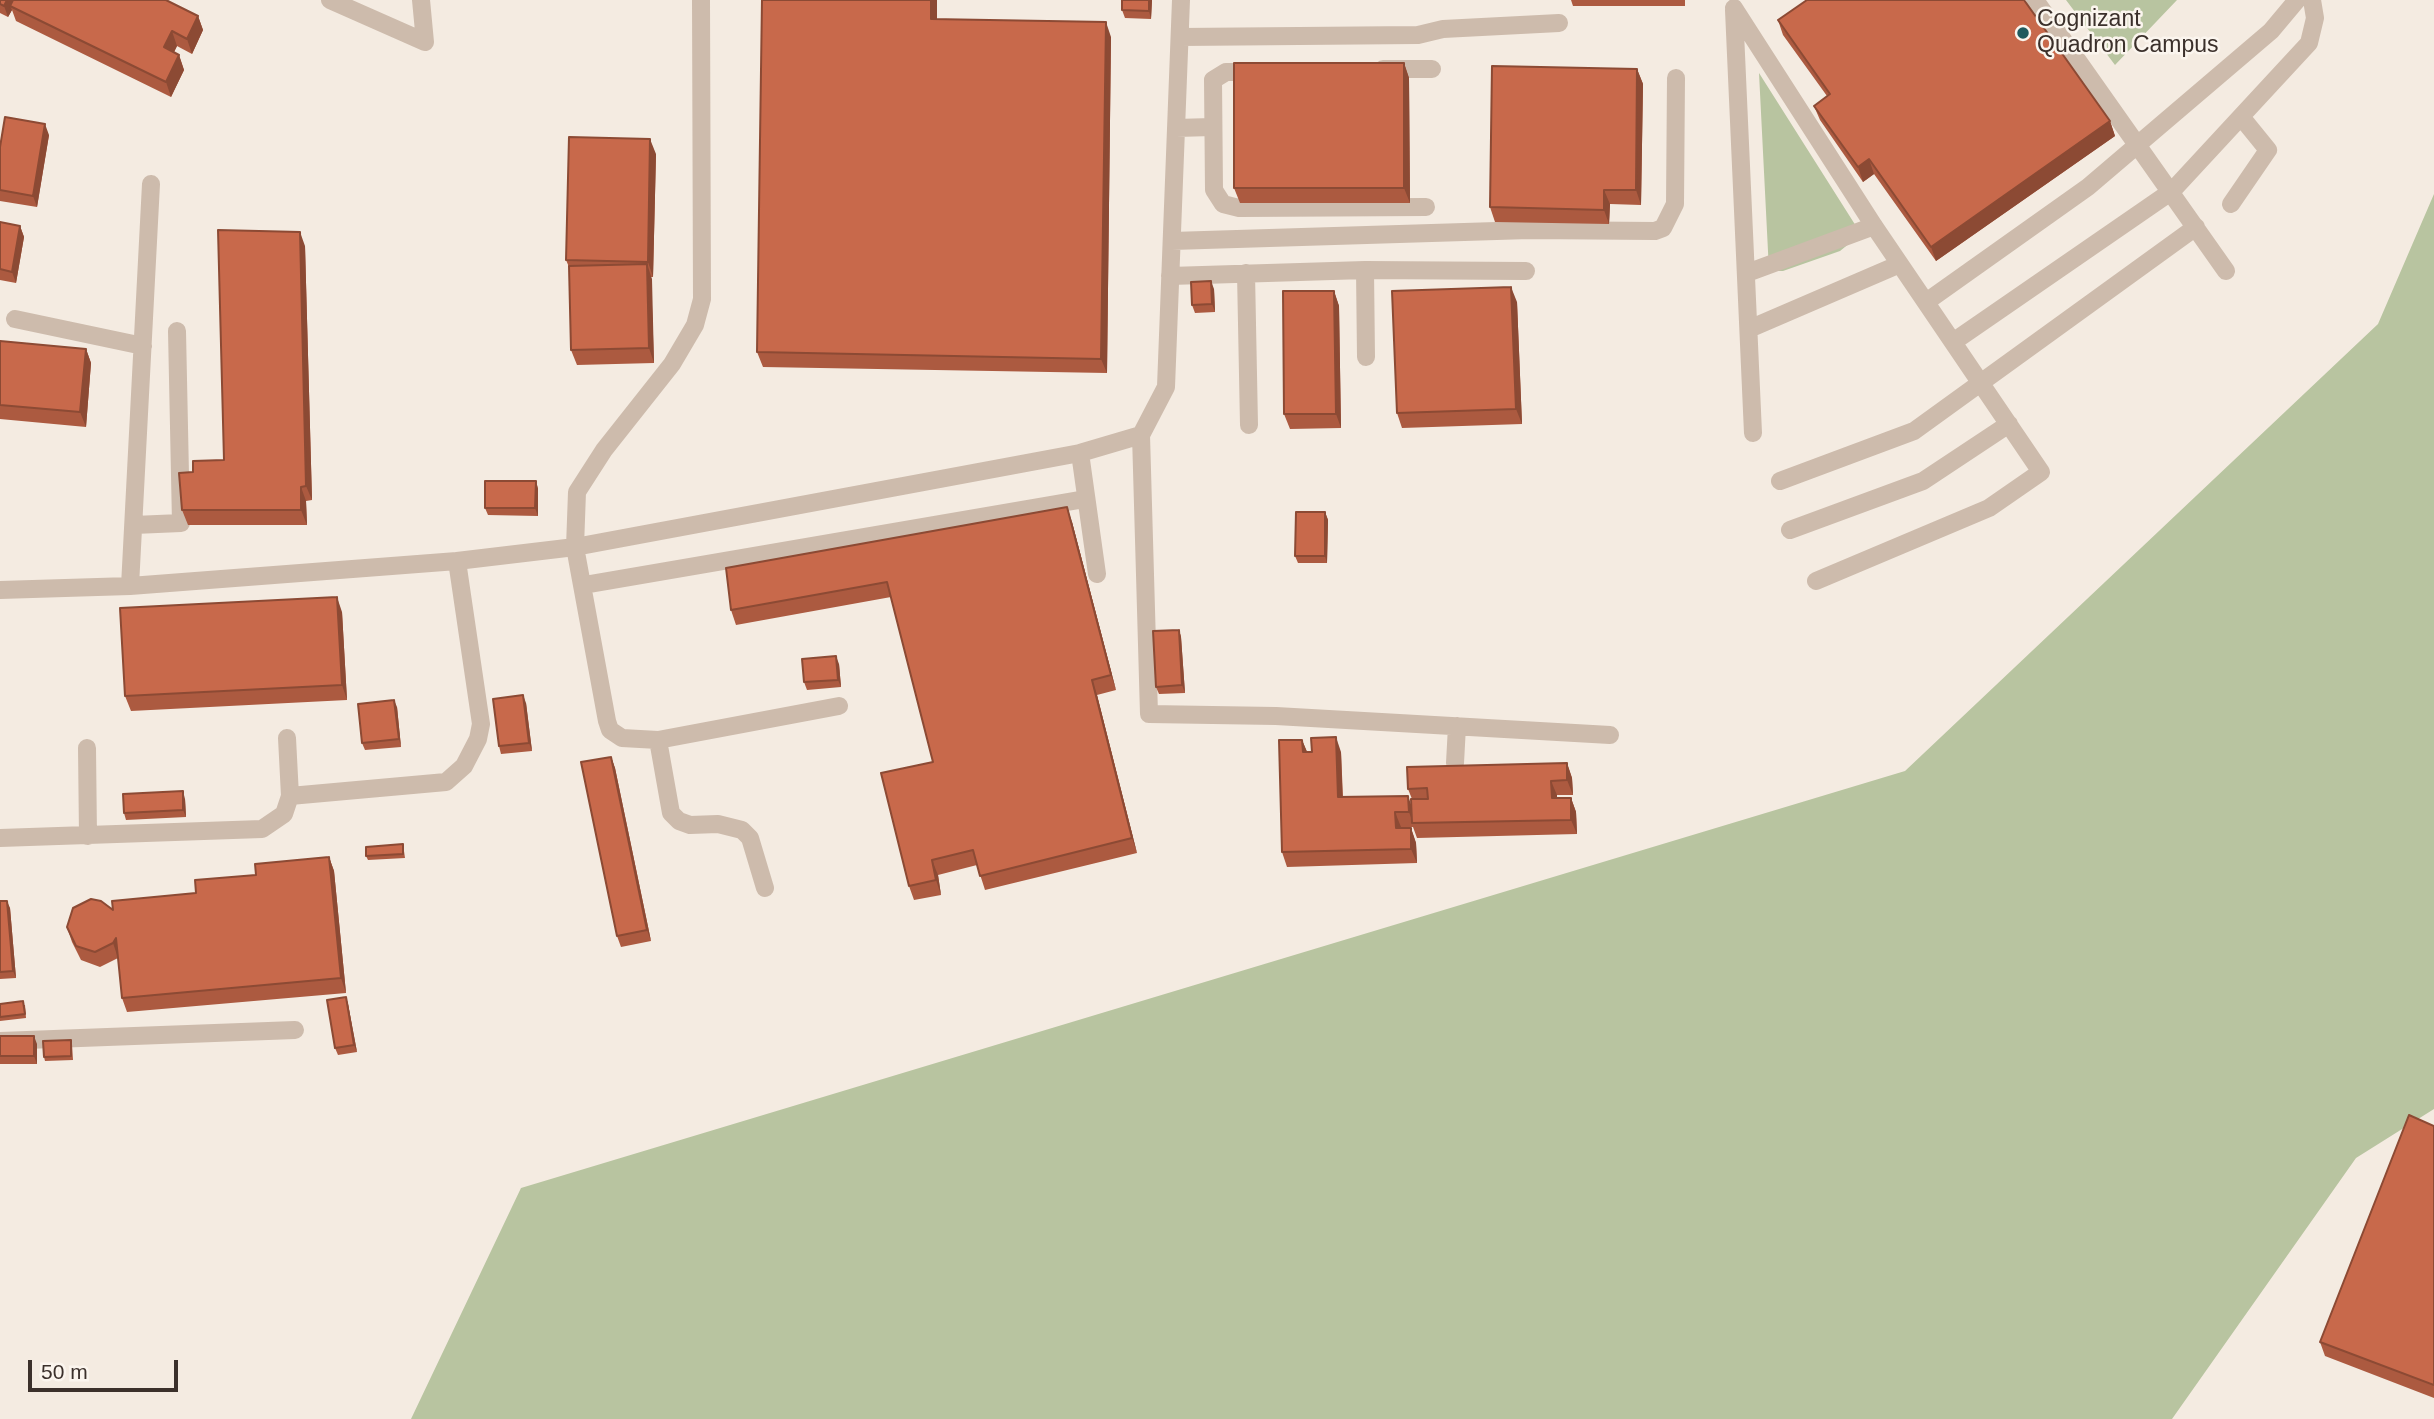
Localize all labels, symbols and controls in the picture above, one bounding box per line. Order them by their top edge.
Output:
place label: Cognizant Quadron Campus [2037,6,2219,60]
marker: Cognizant Quadron Campus [2015,25,2031,41]
scale bar [32,1346,182,1390]
text: 50 m [41,1360,88,1383]

